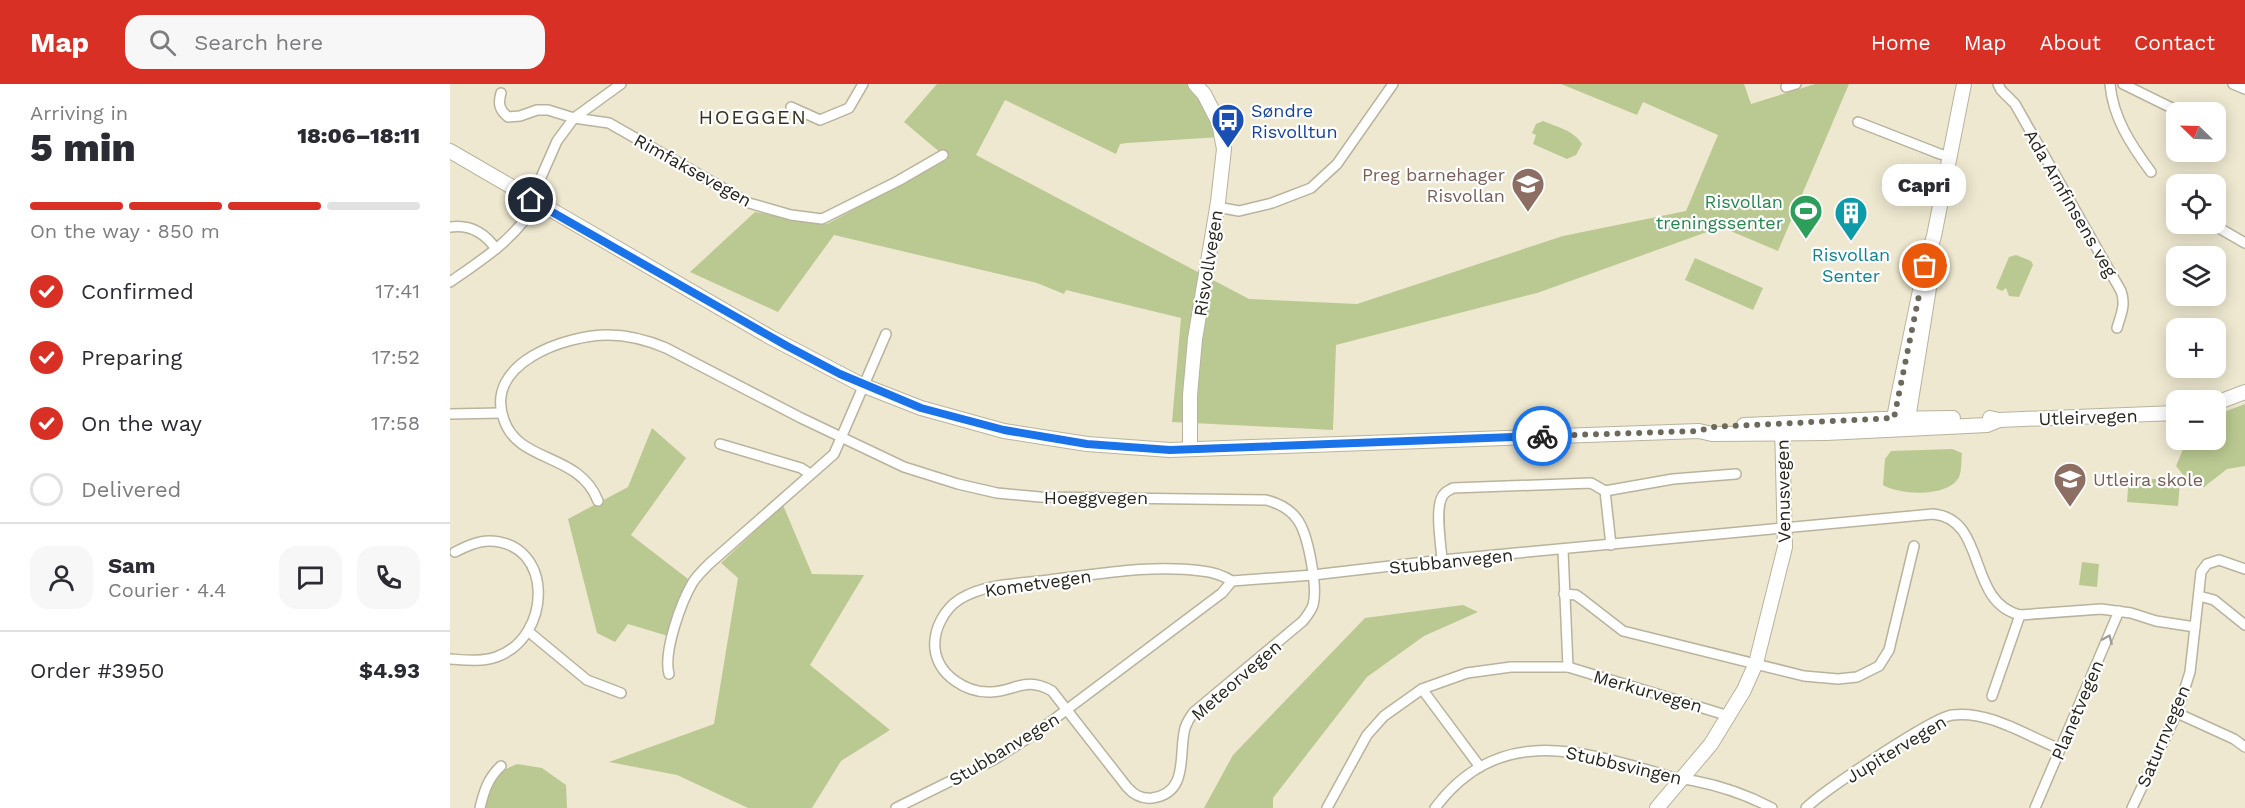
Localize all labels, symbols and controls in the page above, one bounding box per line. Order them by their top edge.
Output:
search box [125,15,545,69]
text: Map [30,26,89,59]
icon: search [146,26,179,59]
text: Search here [194,30,323,55]
text: Home [1871,30,1931,55]
text: Map [1964,30,2007,55]
text: About [2040,30,2101,55]
text: Contact [2134,30,2215,55]
place label: Søndre Risvolltun [1251,100,1338,142]
text: Arriving in [30,101,128,125]
bus stop icon: Søndre Risvolltun [1210,102,1246,149]
north arrow [2166,102,2226,162]
map controls [2166,102,2226,450]
district label: HOEGGEN [699,105,808,129]
text: 18:06–18:11 [297,123,420,148]
text: 5 min [30,125,136,170]
street label: Ada Arnfinsens veg [2020,125,2122,281]
street label: Rimfaksevegen [631,129,755,211]
place label: Preg barnehager Risvollan [1362,164,1505,206]
callout: Capri [1883,164,1967,206]
school or university icon: Preg barnehager Risvollan [1510,166,1546,213]
text: Capri [1898,173,1950,197]
pin [505,174,556,225]
button: locate [2166,174,2226,234]
icon: home [514,183,547,216]
place label: Risvollan treningssenter [1656,191,1783,233]
sports icon: Risvollan treningssenter [1788,193,1824,240]
building icon: Risvollan Senter [1833,195,1869,242]
street label: Risvollvegen [1189,208,1227,318]
text: On the way · 850 m [30,219,220,243]
pin [1899,240,1950,291]
place label: Risvollan Senter [1812,244,1890,286]
button: layers [2166,246,2226,306]
icon: bag [1908,249,1941,282]
icon: check [30,275,63,308]
text: Confirmed [81,279,194,304]
text: 17:41 [375,279,420,303]
button: + [2166,318,2226,378]
icon: check [30,341,63,374]
text: Preparing [81,345,182,370]
text: 17:52 [372,345,420,369]
button: − [2166,390,2226,450]
street label: Utleirvegen [2038,405,2138,429]
courier [1512,406,1572,466]
icon: check [30,407,63,440]
text: On the way [81,411,202,436]
text: 17:58 [371,411,420,435]
icon: bike [1526,420,1559,453]
street label: Venusvegen [1772,439,1794,543]
school or university icon: Utleira skole [2052,461,2088,508]
place label: Utleira skole [2093,469,2203,490]
text: Delivered [81,477,181,502]
street label: Hoeggvegen [1044,487,1148,508]
street label: Stubbanvegen [1388,544,1514,578]
button: person [30,546,93,609]
button: chat [279,546,342,609]
button: phone [357,546,420,609]
text: Sam [108,553,156,578]
street label: Kometvegen [983,565,1093,601]
text: Courier · 4.4 [108,578,226,602]
one-way arrow [2101,634,2113,645]
street label: Meteorvegen [1187,635,1285,725]
street label: Planetvegen [2047,657,2107,763]
text: Order #3950 [30,658,164,683]
text: $4.93 [359,658,420,683]
street label: Merkurvegen [1591,665,1705,717]
street label: Saturnvegen [2132,682,2194,790]
street label: Stubbanvegen [945,708,1063,790]
street label: Jupitervegen [1842,711,1950,787]
street label: Stubbsvingen [1564,741,1684,789]

